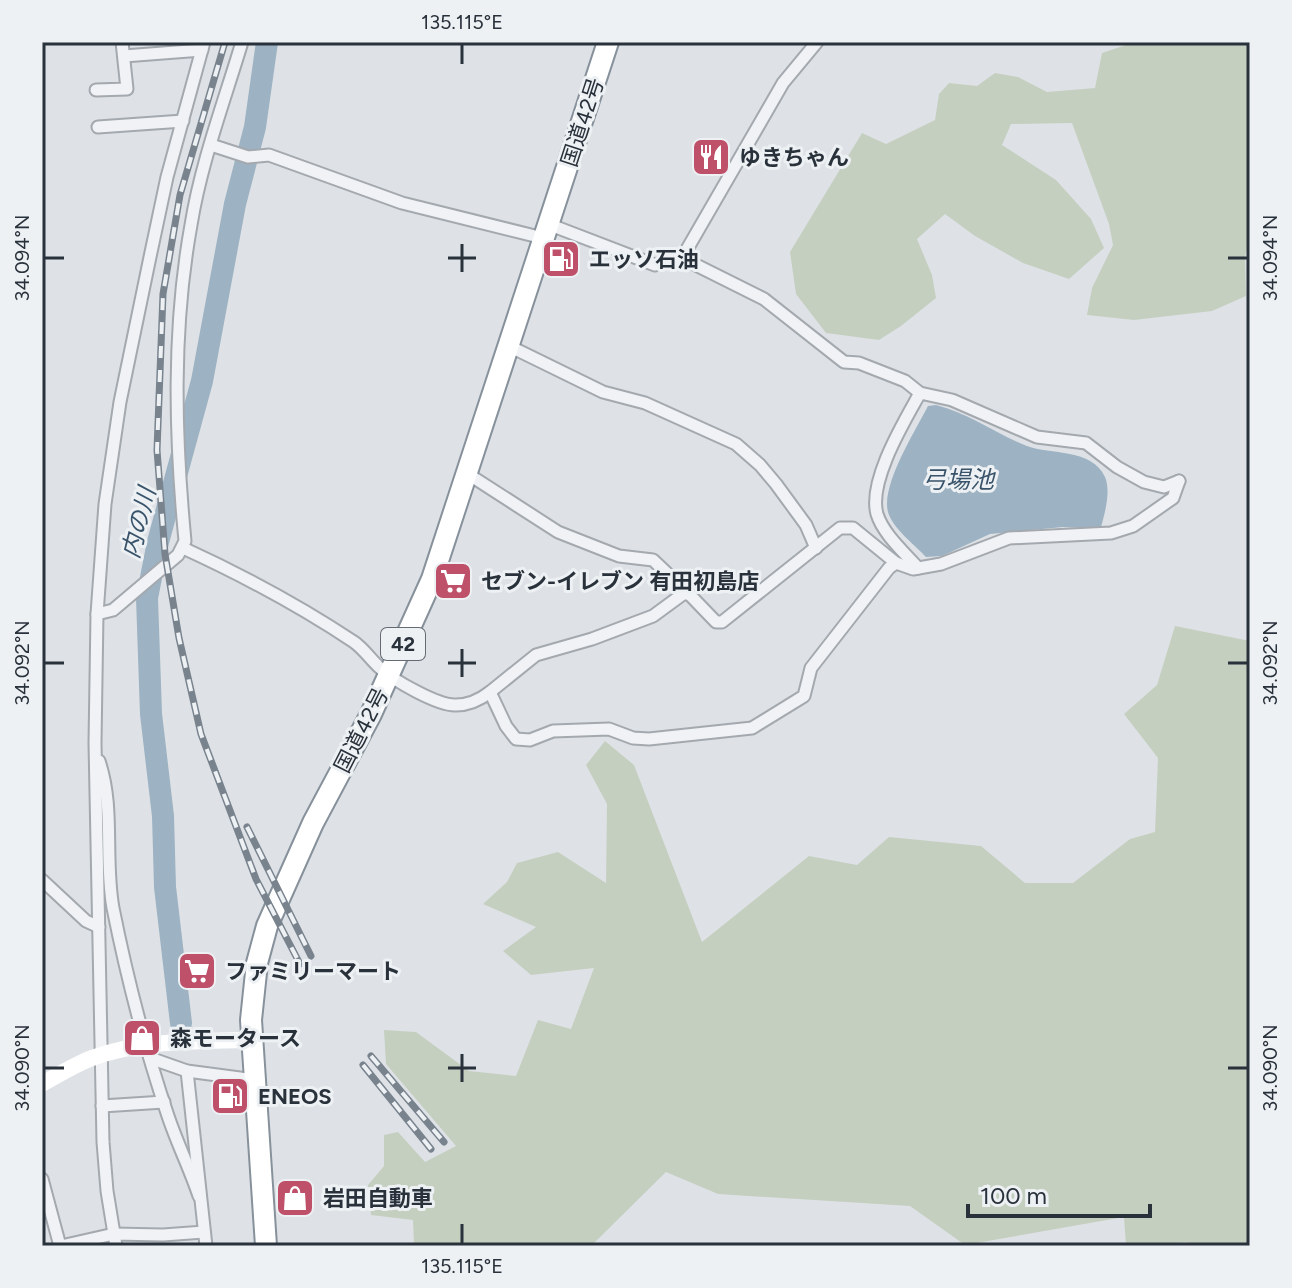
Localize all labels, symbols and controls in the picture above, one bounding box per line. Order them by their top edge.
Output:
text: 135.115°E [421,10,503,34]
street label: 国道42号 [555,74,610,170]
restaurant icon: ゆきちゃん [690,136,732,178]
place label: ゆきちゃん [739,144,849,171]
text: 34.094°N [10,215,34,301]
text: 34.094°N [1258,215,1282,301]
fuel station icon: エッソ石油 [540,238,582,280]
place label: エッソ石油 [589,246,699,273]
water label: 弓場池 [922,465,996,494]
water label: 内の川 [116,482,162,561]
supermarket icon: セブン-イレブン 有田初島店 [432,560,474,602]
place label: セブン-イレブン 有田初島店 [481,568,759,595]
text: 34.092°N [10,620,34,706]
text: 34.092°N [1258,620,1282,706]
road number: 42 [381,628,425,660]
street label: 国道42号 [329,683,394,777]
supermarket icon: ファミリーマート [176,950,218,992]
place label: ファミリーマート [225,958,401,985]
shop icon: 森モータース [121,1017,163,1059]
text: 34.090°N [10,1024,34,1112]
text: 34.090°N [1258,1024,1282,1112]
place label: 森モータース [170,1025,301,1052]
fuel station icon: ENEOS [209,1075,251,1117]
place label: ENEOS [258,1083,332,1110]
scale bar [968,1168,1150,1218]
shop icon: 岩田自動車 [274,1177,316,1219]
text: 100 m [980,1181,1047,1210]
place label: 岩田自動車 [323,1185,433,1212]
text: 135.115°E [421,1254,503,1278]

